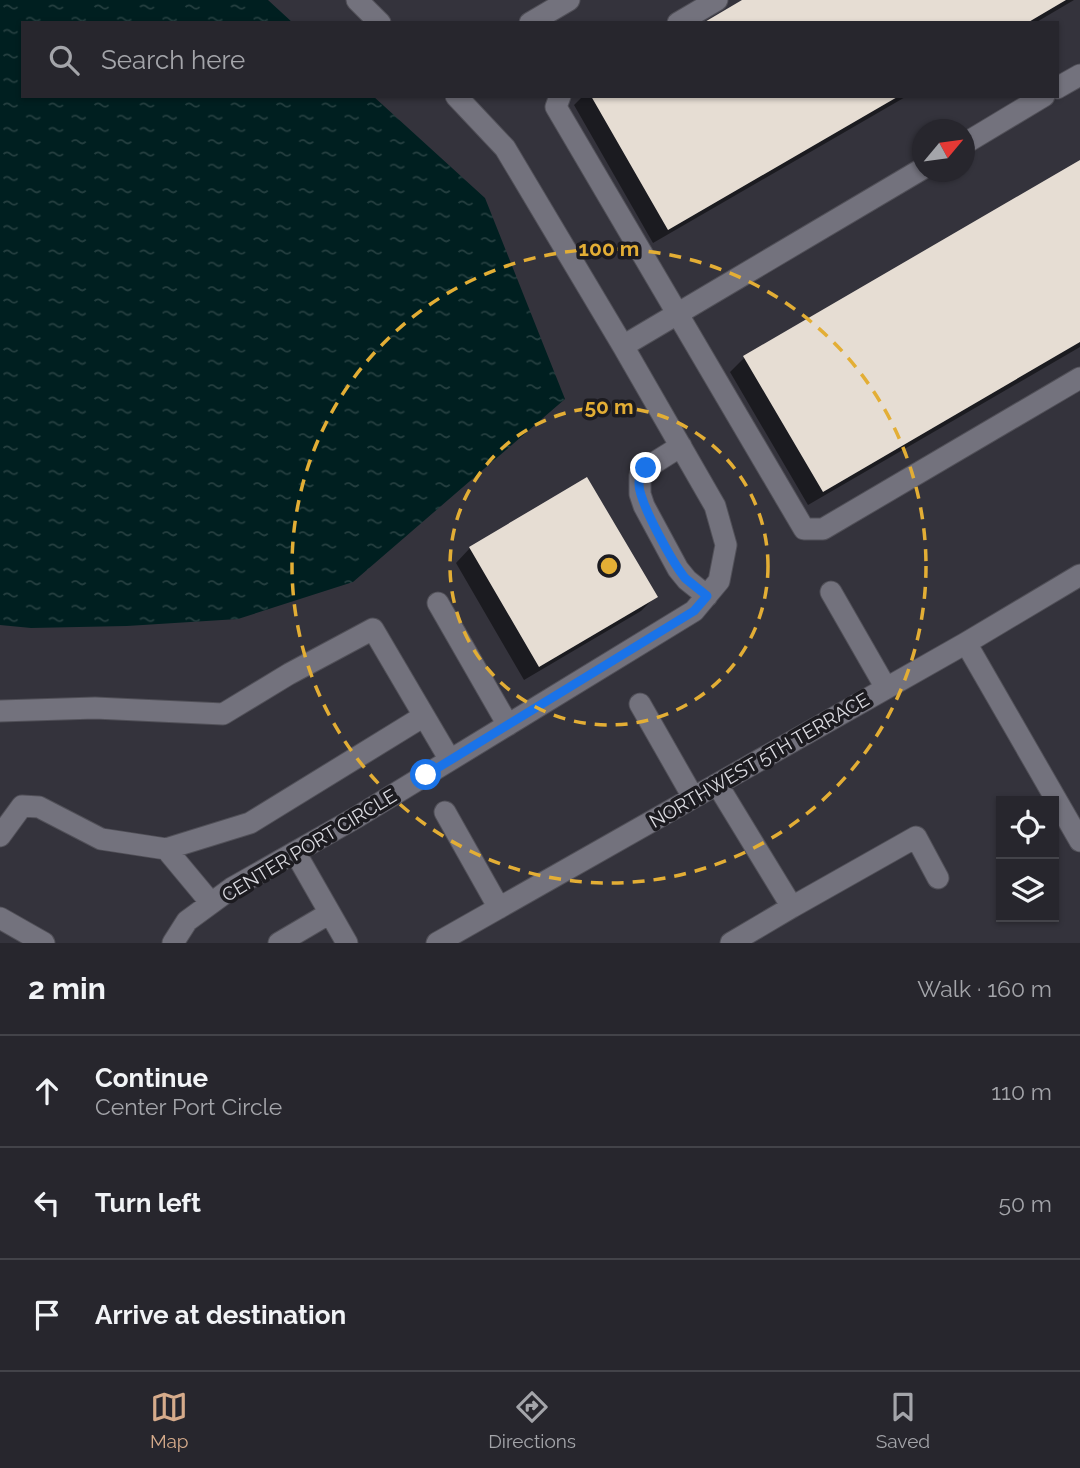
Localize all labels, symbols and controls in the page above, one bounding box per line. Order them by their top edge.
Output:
search box [21,21,1059,98]
icon: search [45,41,83,79]
text: Search here [101,45,245,75]
north arrow [912,119,975,182]
text: 100 m [579,236,639,261]
text: 50 m [584,394,634,419]
route end [630,452,661,483]
centre of rings [597,554,621,578]
street label: NORTHWEST 5TH TERRACE [645,688,873,832]
route start [410,759,441,790]
street label: CENTER PORT CIRCLE [218,784,400,906]
map controls [996,796,1059,922]
button: locate [996,796,1059,859]
button: layers [996,859,1059,922]
text: 2 min [28,971,106,1006]
text: Walk · 160 m [917,975,1052,1002]
text: Continue [95,1063,208,1093]
icon: ahead [28,1072,66,1110]
text: 110 m [991,1078,1052,1105]
text: Center Port Circle [95,1093,282,1120]
icon: left [28,1184,66,1222]
text: Turn left [95,1188,201,1218]
text: 50 m [998,1190,1052,1217]
icon: arrive [28,1296,66,1334]
text: Arrive at destination [95,1300,346,1330]
tab: Map [150,1388,189,1452]
tab: Directions [488,1388,576,1452]
tab: Saved [876,1388,930,1452]

